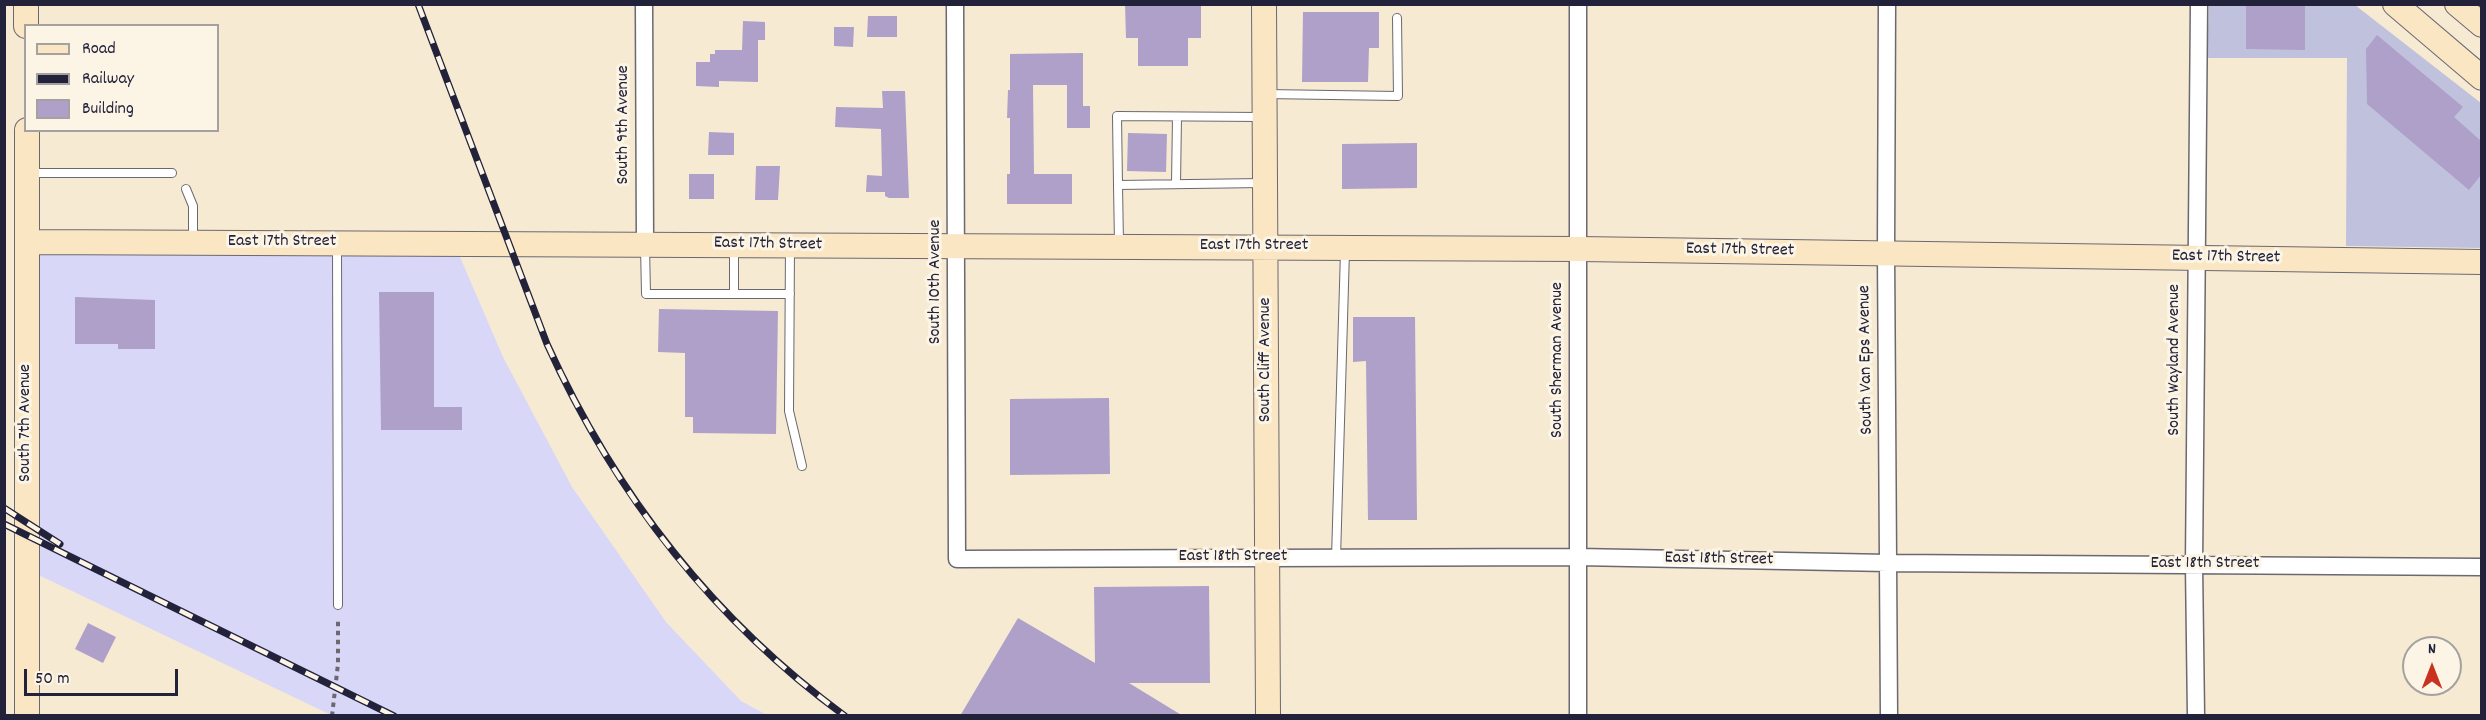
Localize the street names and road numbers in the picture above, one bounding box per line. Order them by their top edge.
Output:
street label: South 9th Avenue [614,65,636,185]
street label: South 10th Avenue [926,220,948,344]
street label: East 17th Street [228,232,336,254]
street label: East 17th Street [714,233,822,257]
street label: East 17th Street [1200,236,1308,258]
street label: East 17th Street [1686,239,1794,263]
street label: East 17th Street [2172,246,2280,270]
street label: South Sherman Avenue [1548,282,1570,438]
street label: South Wayland Avenue [2165,284,2187,436]
street label: South Van Eps Avenue [1855,285,1879,435]
street label: South Cliff Avenue [1256,298,1278,422]
street label: South 7th Avenue [16,364,38,482]
street label: East 18th Street [1179,547,1287,569]
street label: East 18th Street [1664,548,1774,572]
street label: East 18th Street [2151,554,2259,576]

